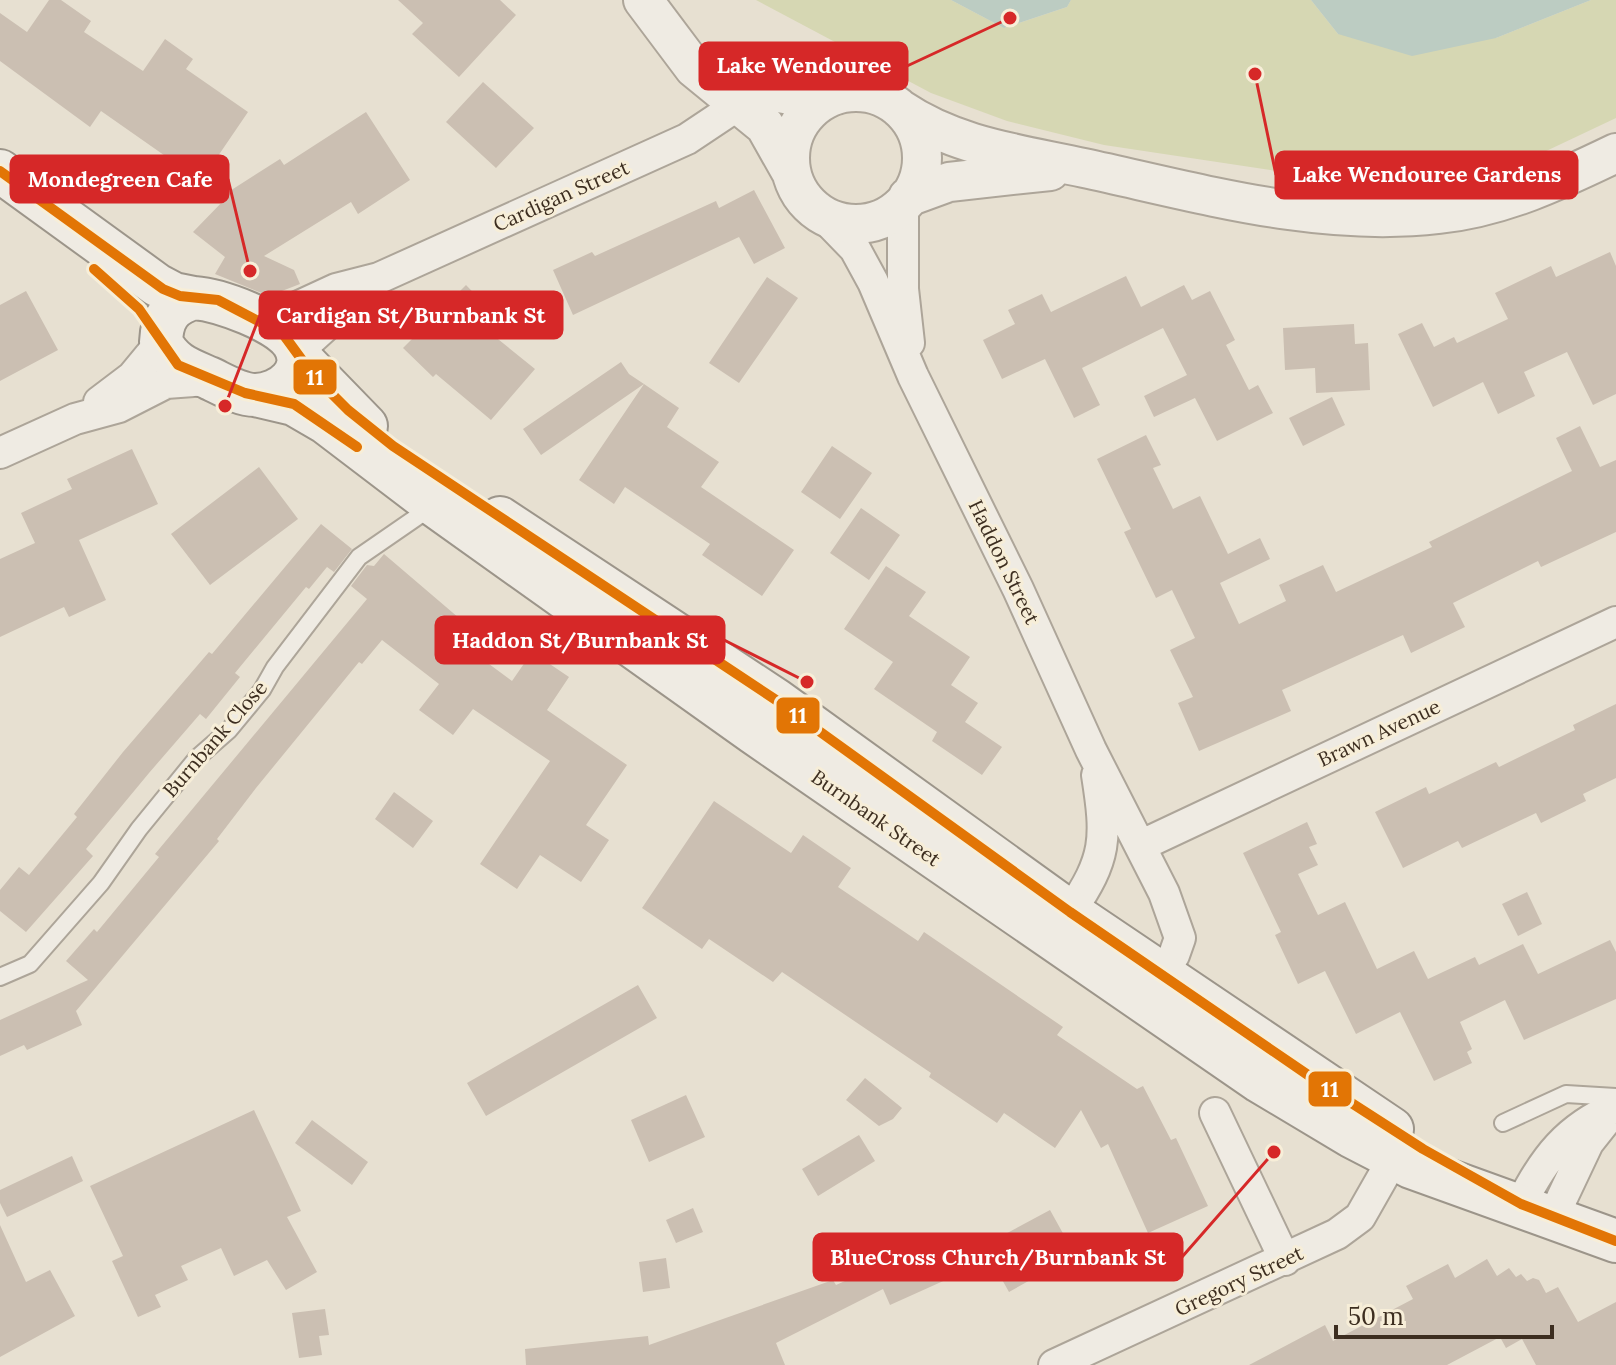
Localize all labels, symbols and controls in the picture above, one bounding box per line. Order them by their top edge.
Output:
callout: Lake Wendouree [700,43,907,89]
text: Lake Wendouree [717,51,892,79]
callout: Lake Wendouree Gardens [1276,152,1577,198]
street label: Cardigan Street [489,154,633,237]
callout: Mondegreen Cafe [11,156,228,202]
text: Lake Wendouree Gardens [1293,160,1561,188]
text: Mondegreen Cafe [28,165,213,193]
callout: Cardigan St/Burnbank St [260,292,562,338]
text: Cardigan St/Burnbank St [276,301,547,329]
line badge: 11 [292,358,338,396]
text: 11 [306,363,324,391]
street label: Haddon Street [964,495,1045,628]
callout: Haddon St/Burnbank St [436,617,724,663]
text: Haddon St/Burnbank St [452,626,709,654]
street label: Burnbank Close [157,675,272,802]
street label: Brawn Avenue [1314,693,1444,772]
line badge: 11 [775,696,821,735]
text: 11 [789,701,807,729]
street label: Burnbank Street [807,764,946,872]
line badge: 11 [1307,1070,1353,1108]
text: 11 [1321,1075,1339,1103]
callout: BlueCross Church/Burnbank St [814,1234,1182,1280]
street label: Gregory Street [1171,1240,1307,1321]
text: BlueCross Church/Burnbank St [830,1243,1167,1271]
scale bar [1336,1289,1552,1339]
text: 50 m [1348,1301,1404,1332]

